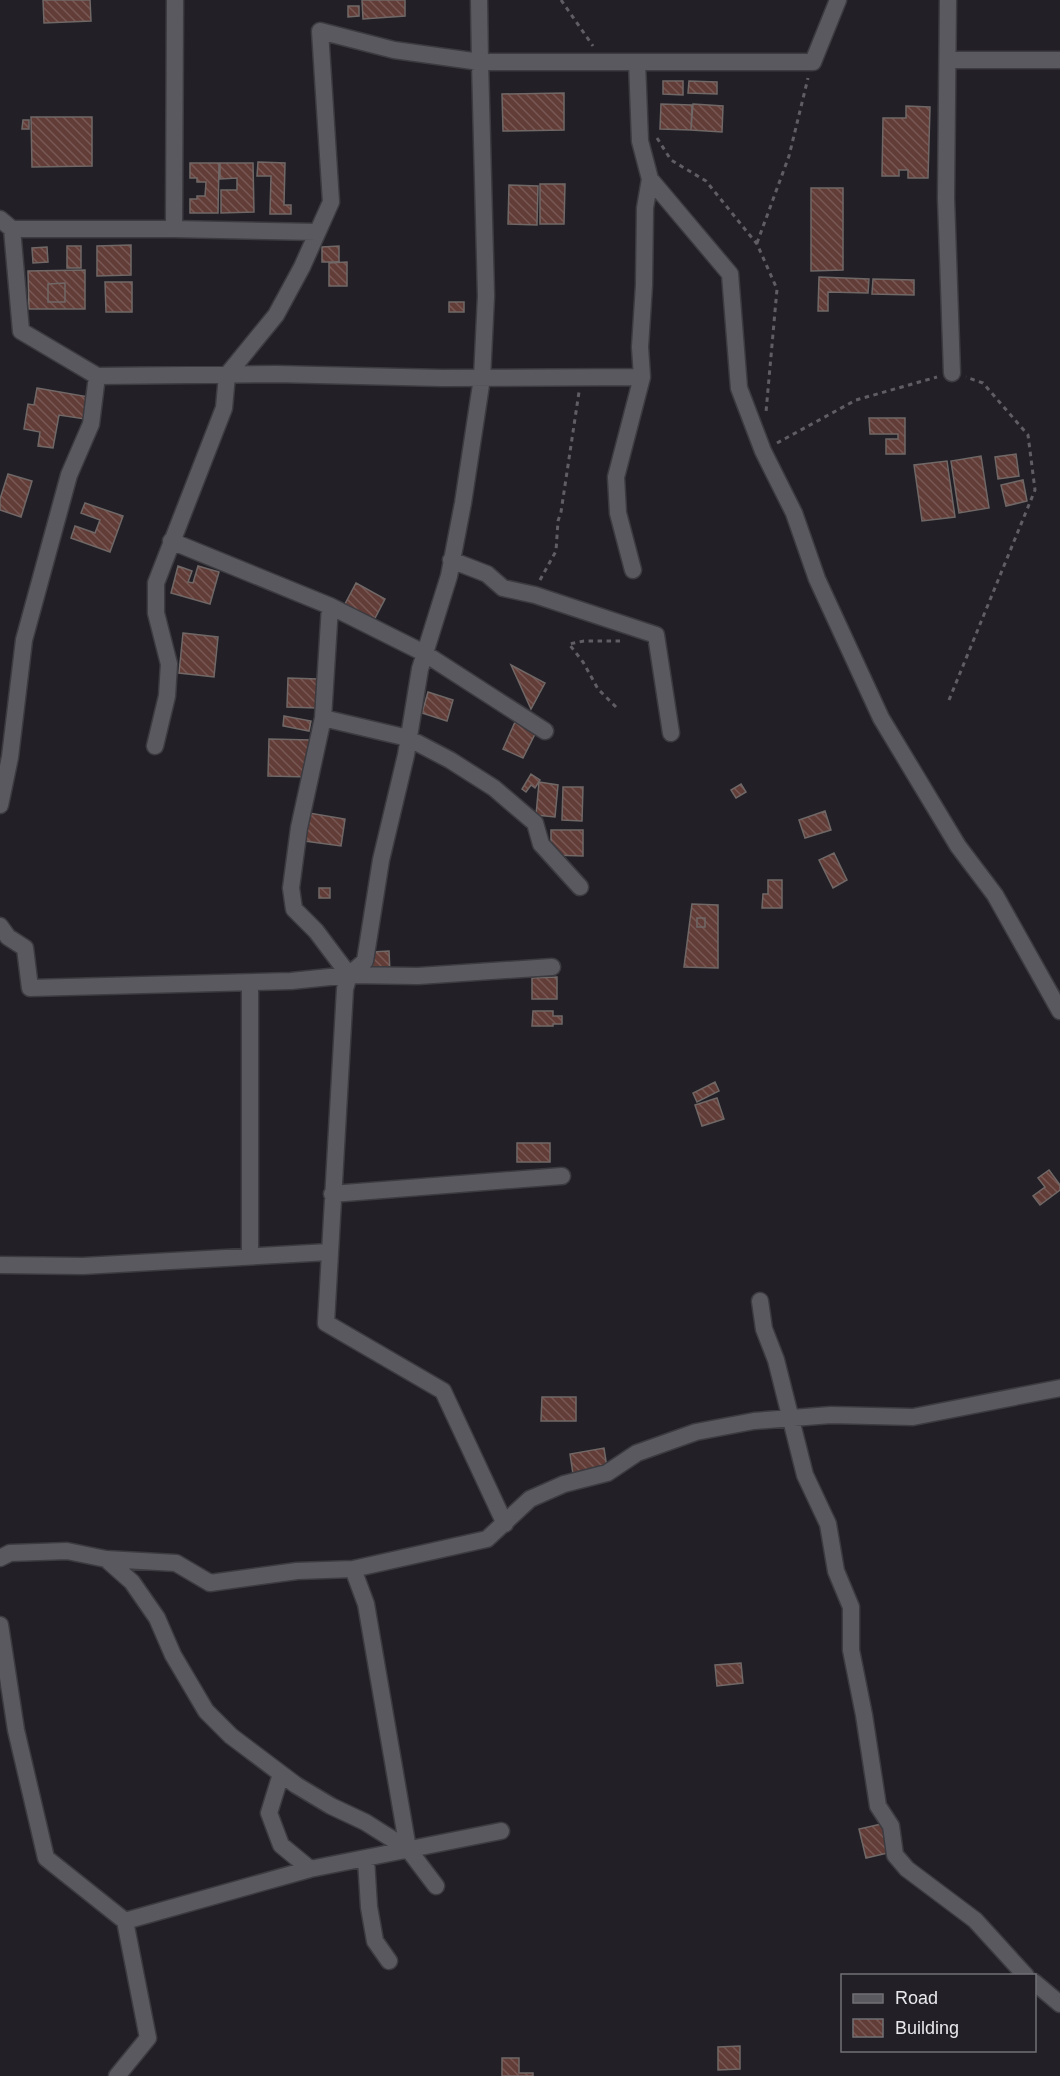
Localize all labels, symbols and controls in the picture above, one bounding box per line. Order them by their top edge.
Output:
legend [841,1974,1036,2052]
text: Road [895,1988,938,2008]
text: Building [895,2018,959,2038]

